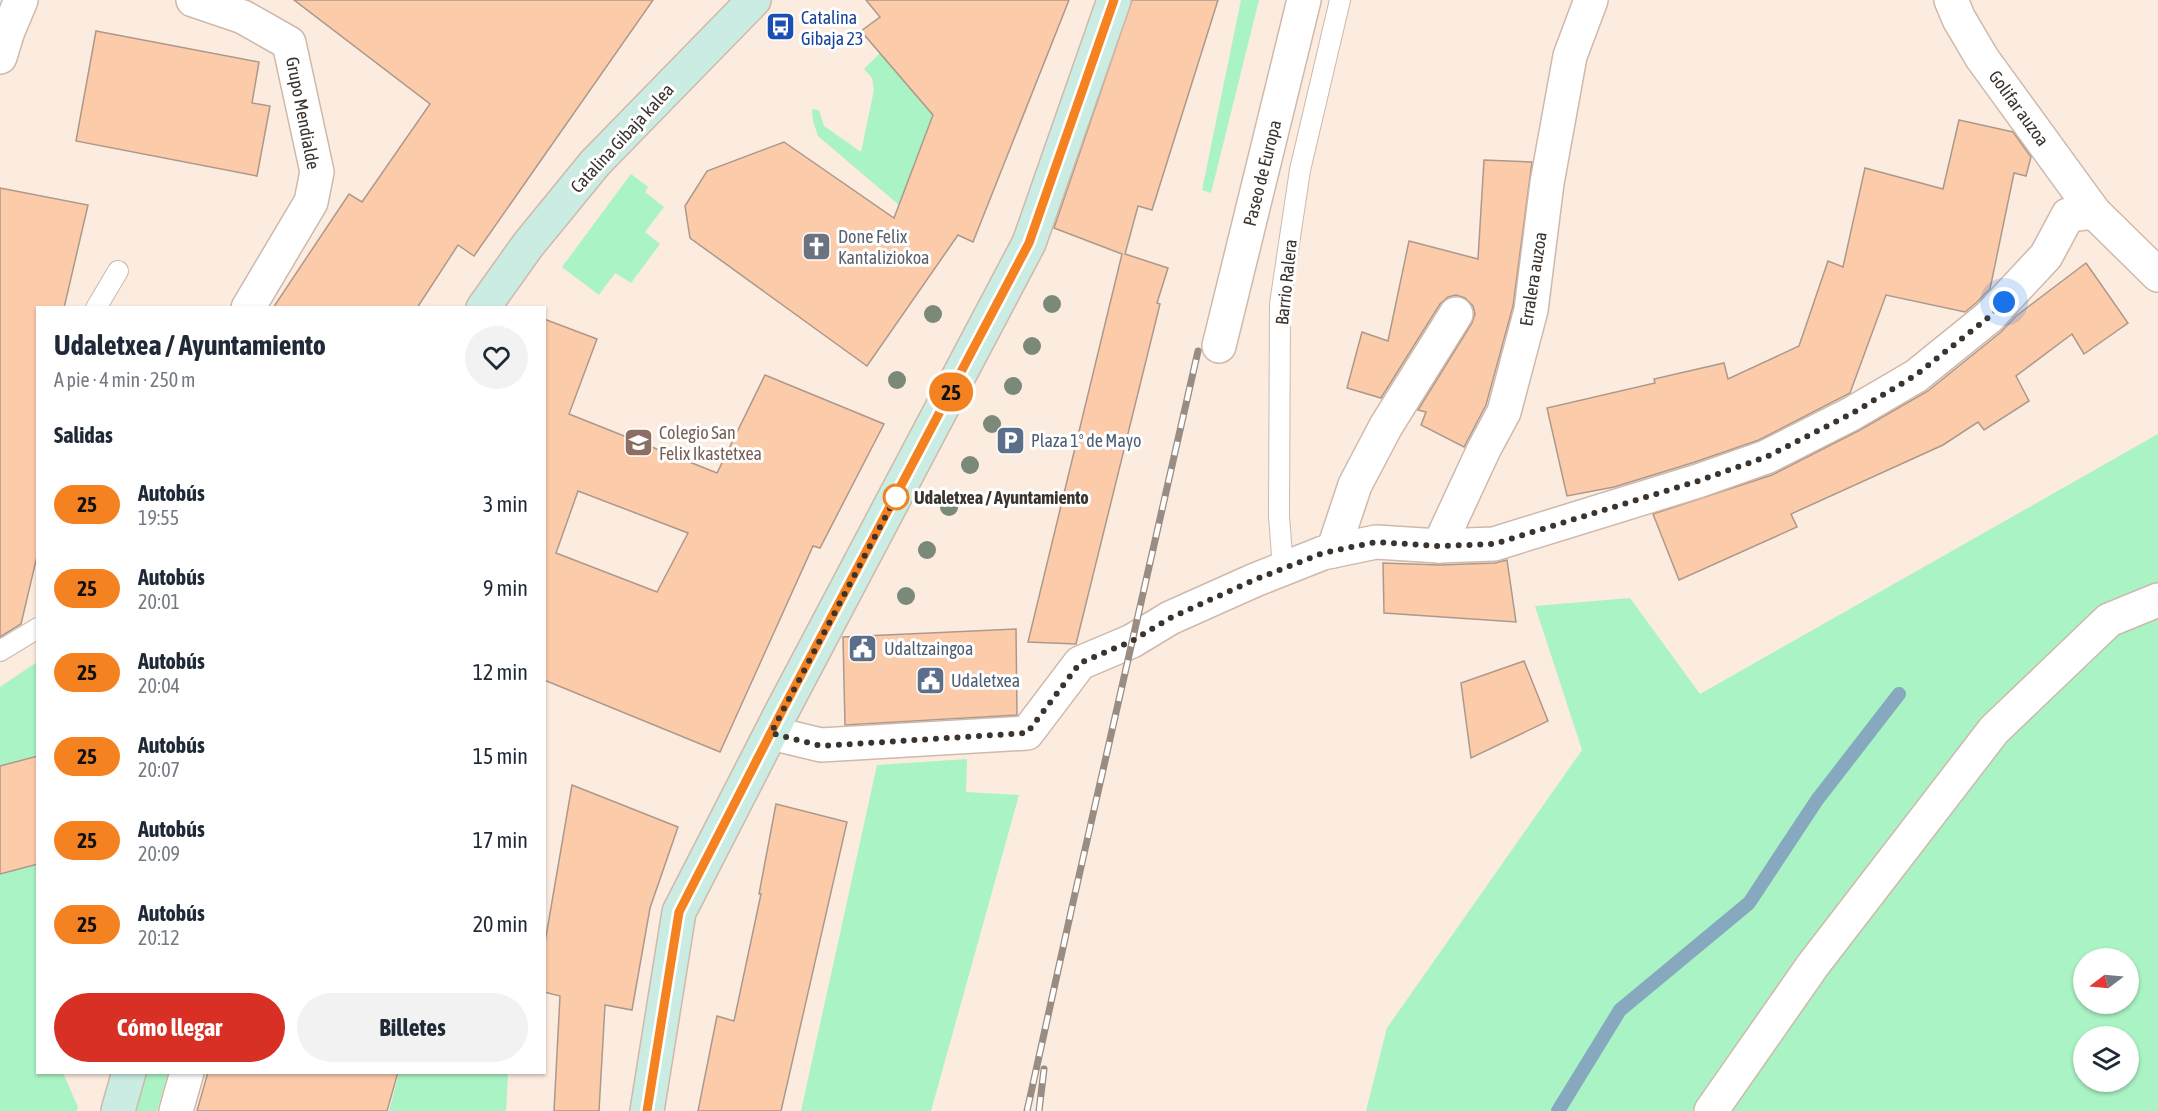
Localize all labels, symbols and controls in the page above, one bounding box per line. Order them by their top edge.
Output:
place label: Catalina Gibaja 23 [801,7,863,49]
bus stop icon: Catalina Gibaja 23 [764,11,796,43]
street label: Grupo Mendialde [282,55,324,171]
street label: Golifar auzoa [1985,66,2053,150]
street label: Catalina Gibaja kalea [566,79,678,197]
street label: Paseo de Europa [1239,118,1285,228]
place label: Done Felix Kantaliziokoa [838,226,930,268]
church icon: Done Felix Kantaliziokoa [801,230,833,262]
street label: Erralera auzoa [1515,230,1551,328]
street label: Barrio Ralera [1271,238,1301,326]
your location [1989,287,2019,317]
button: heart [465,326,528,389]
text: Udaletxea / Ayuntamiento [54,329,326,361]
text: A pie · 4 min · 250 m [54,368,195,391]
line badge: 25 [924,372,978,412]
text: 25 [941,380,961,404]
text: Salidas [54,422,113,448]
place label: Colegio San Felix Ikastetxea [659,422,762,464]
parking icon: Plaza 1° de Mayo [994,424,1026,456]
school or university icon: Colegio San Felix Ikastetxea [622,426,654,458]
place label: Plaza 1° de Mayo [1031,430,1141,451]
text: Autobús [138,480,205,506]
marker: Udaletxea / Ayuntamiento [883,484,909,510]
place label: Udaletxea / Ayuntamiento [914,487,1089,508]
text: 3 min [483,491,528,517]
text: 25 [77,492,97,516]
text: 19:55 [138,506,179,529]
text: Autobús [138,564,205,590]
text: 9 min [483,575,528,601]
text: 25 [77,576,97,600]
text: 20:01 [138,590,180,613]
public building icon: Udaltzaingoa [847,632,879,664]
place label: Udaltzaingoa [884,638,973,659]
text: Autobús [138,648,205,674]
text: 12 min [473,659,528,685]
text: 25 [77,660,97,684]
public building icon: Udaletxea [914,664,946,696]
place label: Udaletxea [951,670,1020,691]
text: 20:04 [138,674,180,697]
text: Autobús [138,732,205,758]
text: 15 min [473,743,528,769]
text: 25 [77,744,97,768]
text: 20:07 [138,758,180,781]
text: Autobús [138,816,205,842]
text: 17 min [473,827,528,853]
text: 25 [77,828,97,852]
text: 20:09 [138,842,180,865]
text: Autobús [138,900,205,926]
text: 20 min [473,911,528,937]
text: 25 [77,912,97,936]
text: 20:12 [138,926,180,949]
north arrow [2073,948,2139,1014]
map controls [2073,948,2139,1092]
button: Cómo llegar [54,993,285,1062]
button: Billetes [297,993,528,1062]
button: layers [2073,1026,2139,1092]

